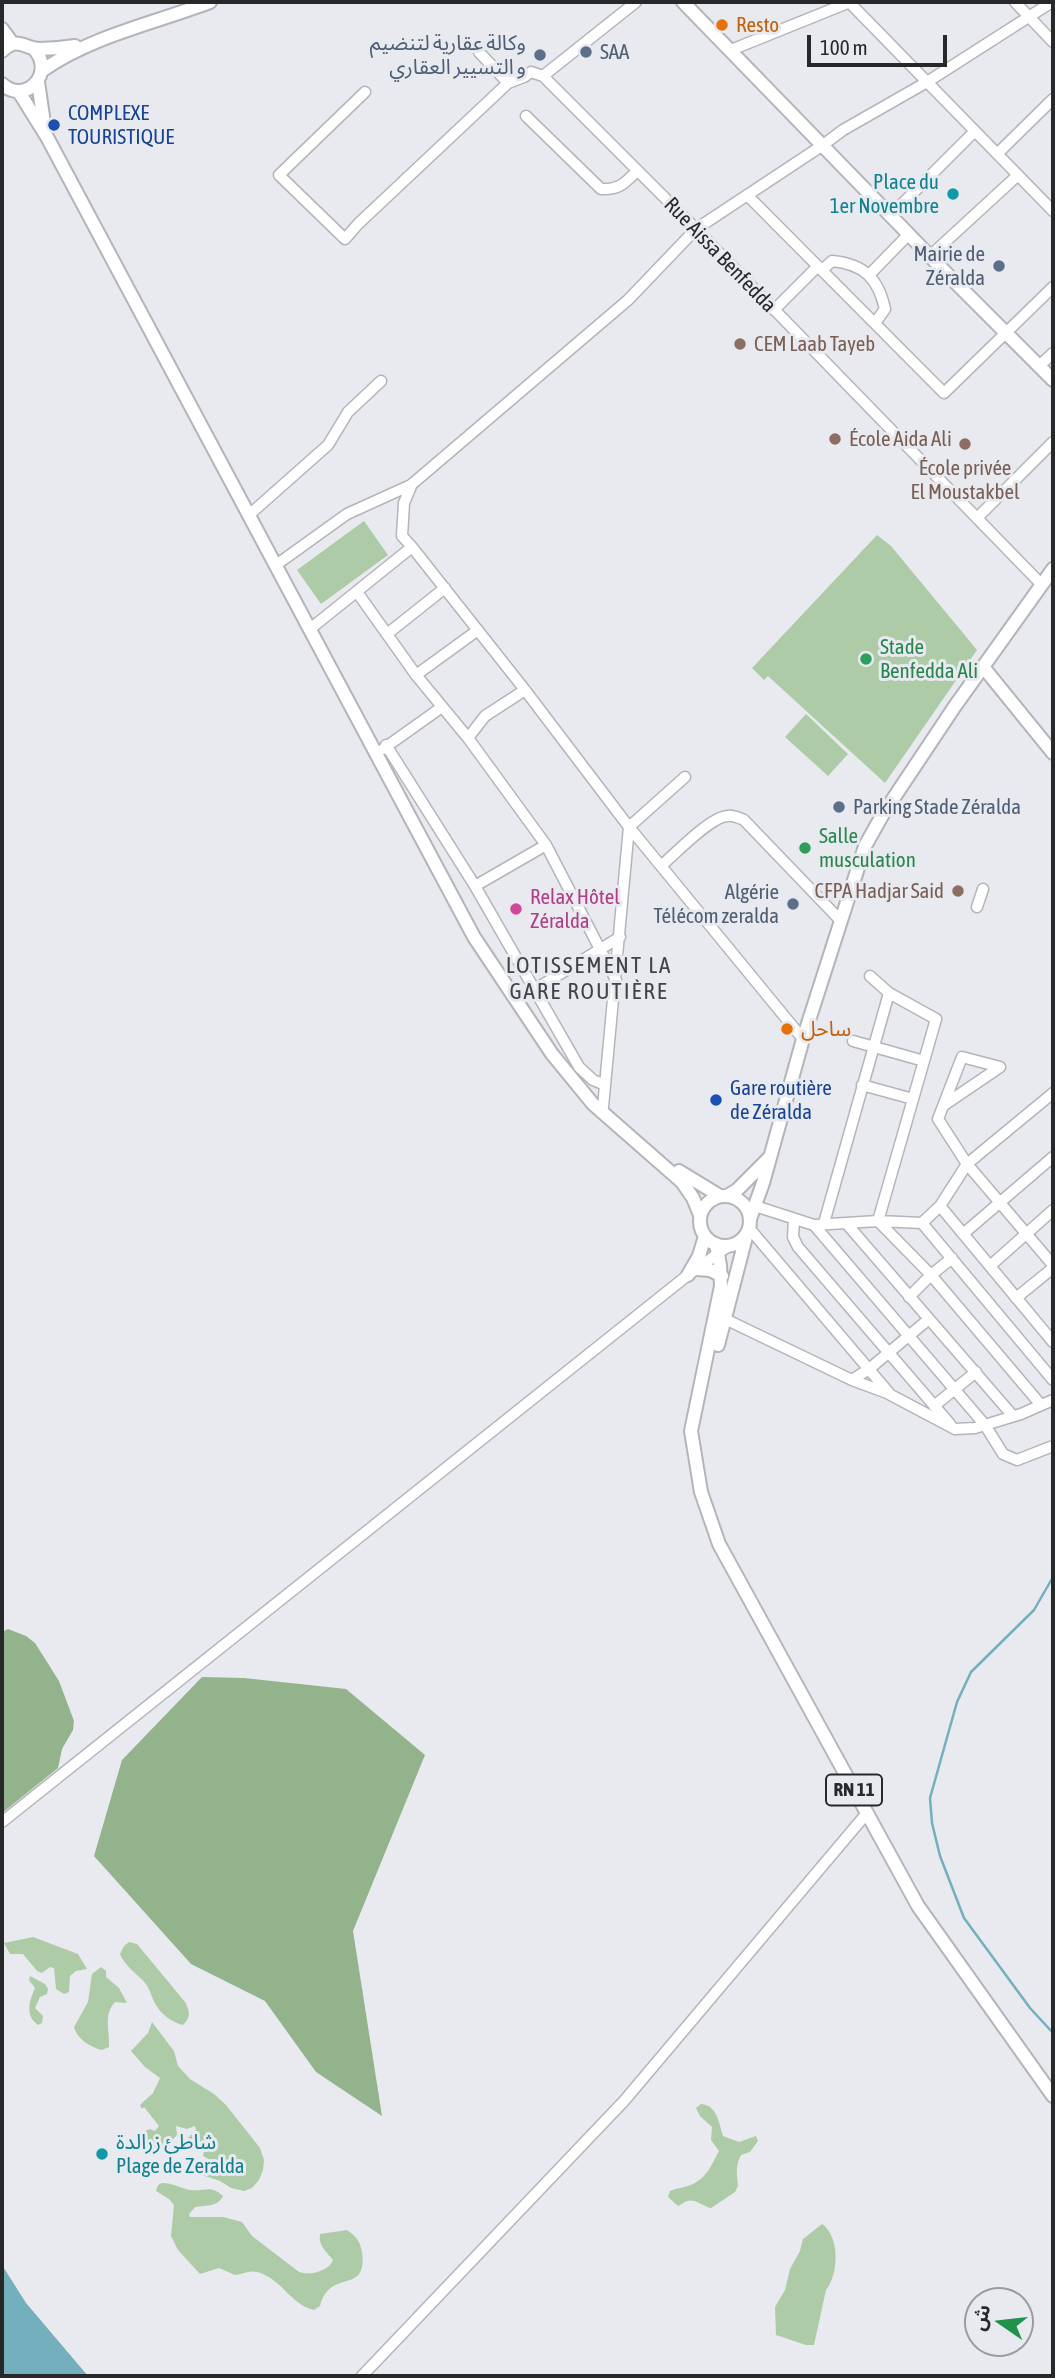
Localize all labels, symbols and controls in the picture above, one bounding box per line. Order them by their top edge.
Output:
place label: Resto [736,12,779,38]
marker: Resto [714,17,730,33]
scale bar [810,21,950,65]
place label: وكالة عقارية لتنضيم و التسيير العقاري [370,30,526,80]
text: 100 m [820,35,868,59]
place label: SAA [600,39,629,65]
marker: SAA [578,44,594,60]
marker: وكالة عقارية لتنضيم و التسيير العقاري [532,47,548,63]
place label: COMPLEXE TOURISTIQUE [68,100,174,150]
marker: COMPLEXE TOURISTIQUE [46,117,62,133]
place label: Place du 1er Novembre [830,169,939,219]
marker: Place du 1er Novembre [945,186,961,202]
street label: Rue Aissa Benfedda [659,192,781,318]
place label: Mairie de Zéralda [913,241,985,291]
marker: Mairie de Zéralda [991,258,1007,274]
place label: CEM Laab Tayeb [754,331,875,357]
marker: CEM Laab Tayeb [732,336,748,352]
place label: École Aida Ali [849,426,952,452]
marker: École Aida Ali [827,431,843,447]
marker: École privée El Moustakbel [957,436,973,452]
place label: École privée El Moustakbel [911,455,1019,505]
place label: Stade Benfedda Ali [880,634,978,684]
marker: Stade Benfedda Ali [858,651,874,667]
place label: Parking Stade Zéralda [853,794,1021,820]
marker: Parking Stade Zéralda [831,799,847,815]
place label: Salle musculation [819,823,916,873]
marker: Salle musculation [797,840,813,856]
place label: CFPA Hadjar Said [815,878,944,904]
place label: Algérie Télécom zeralda [654,879,779,929]
marker: CFPA Hadjar Said [950,883,966,899]
place label: Relax Hôtel Zéralda [530,884,620,934]
marker: Algérie Télécom zeralda [785,896,801,912]
marker: Relax Hôtel Zéralda [508,901,524,917]
district label: LOTISSEMENT LA GARE ROUTIÈRE [507,952,671,1006]
place label: ساحل [801,1016,851,1042]
marker: ساحل [779,1021,795,1037]
place label: Gare routière de Zéralda [730,1075,832,1125]
marker: Gare routière de Zéralda [708,1092,724,1108]
road number: RN 11 [826,1774,882,1806]
place label: شاطئ زرالدة Plage de Zeralda [116,2129,245,2179]
marker: شاطئ زرالدة Plage de Zeralda [94,2146,110,2162]
north arrow [964,2287,1034,2357]
text: ش [967,2302,994,2333]

